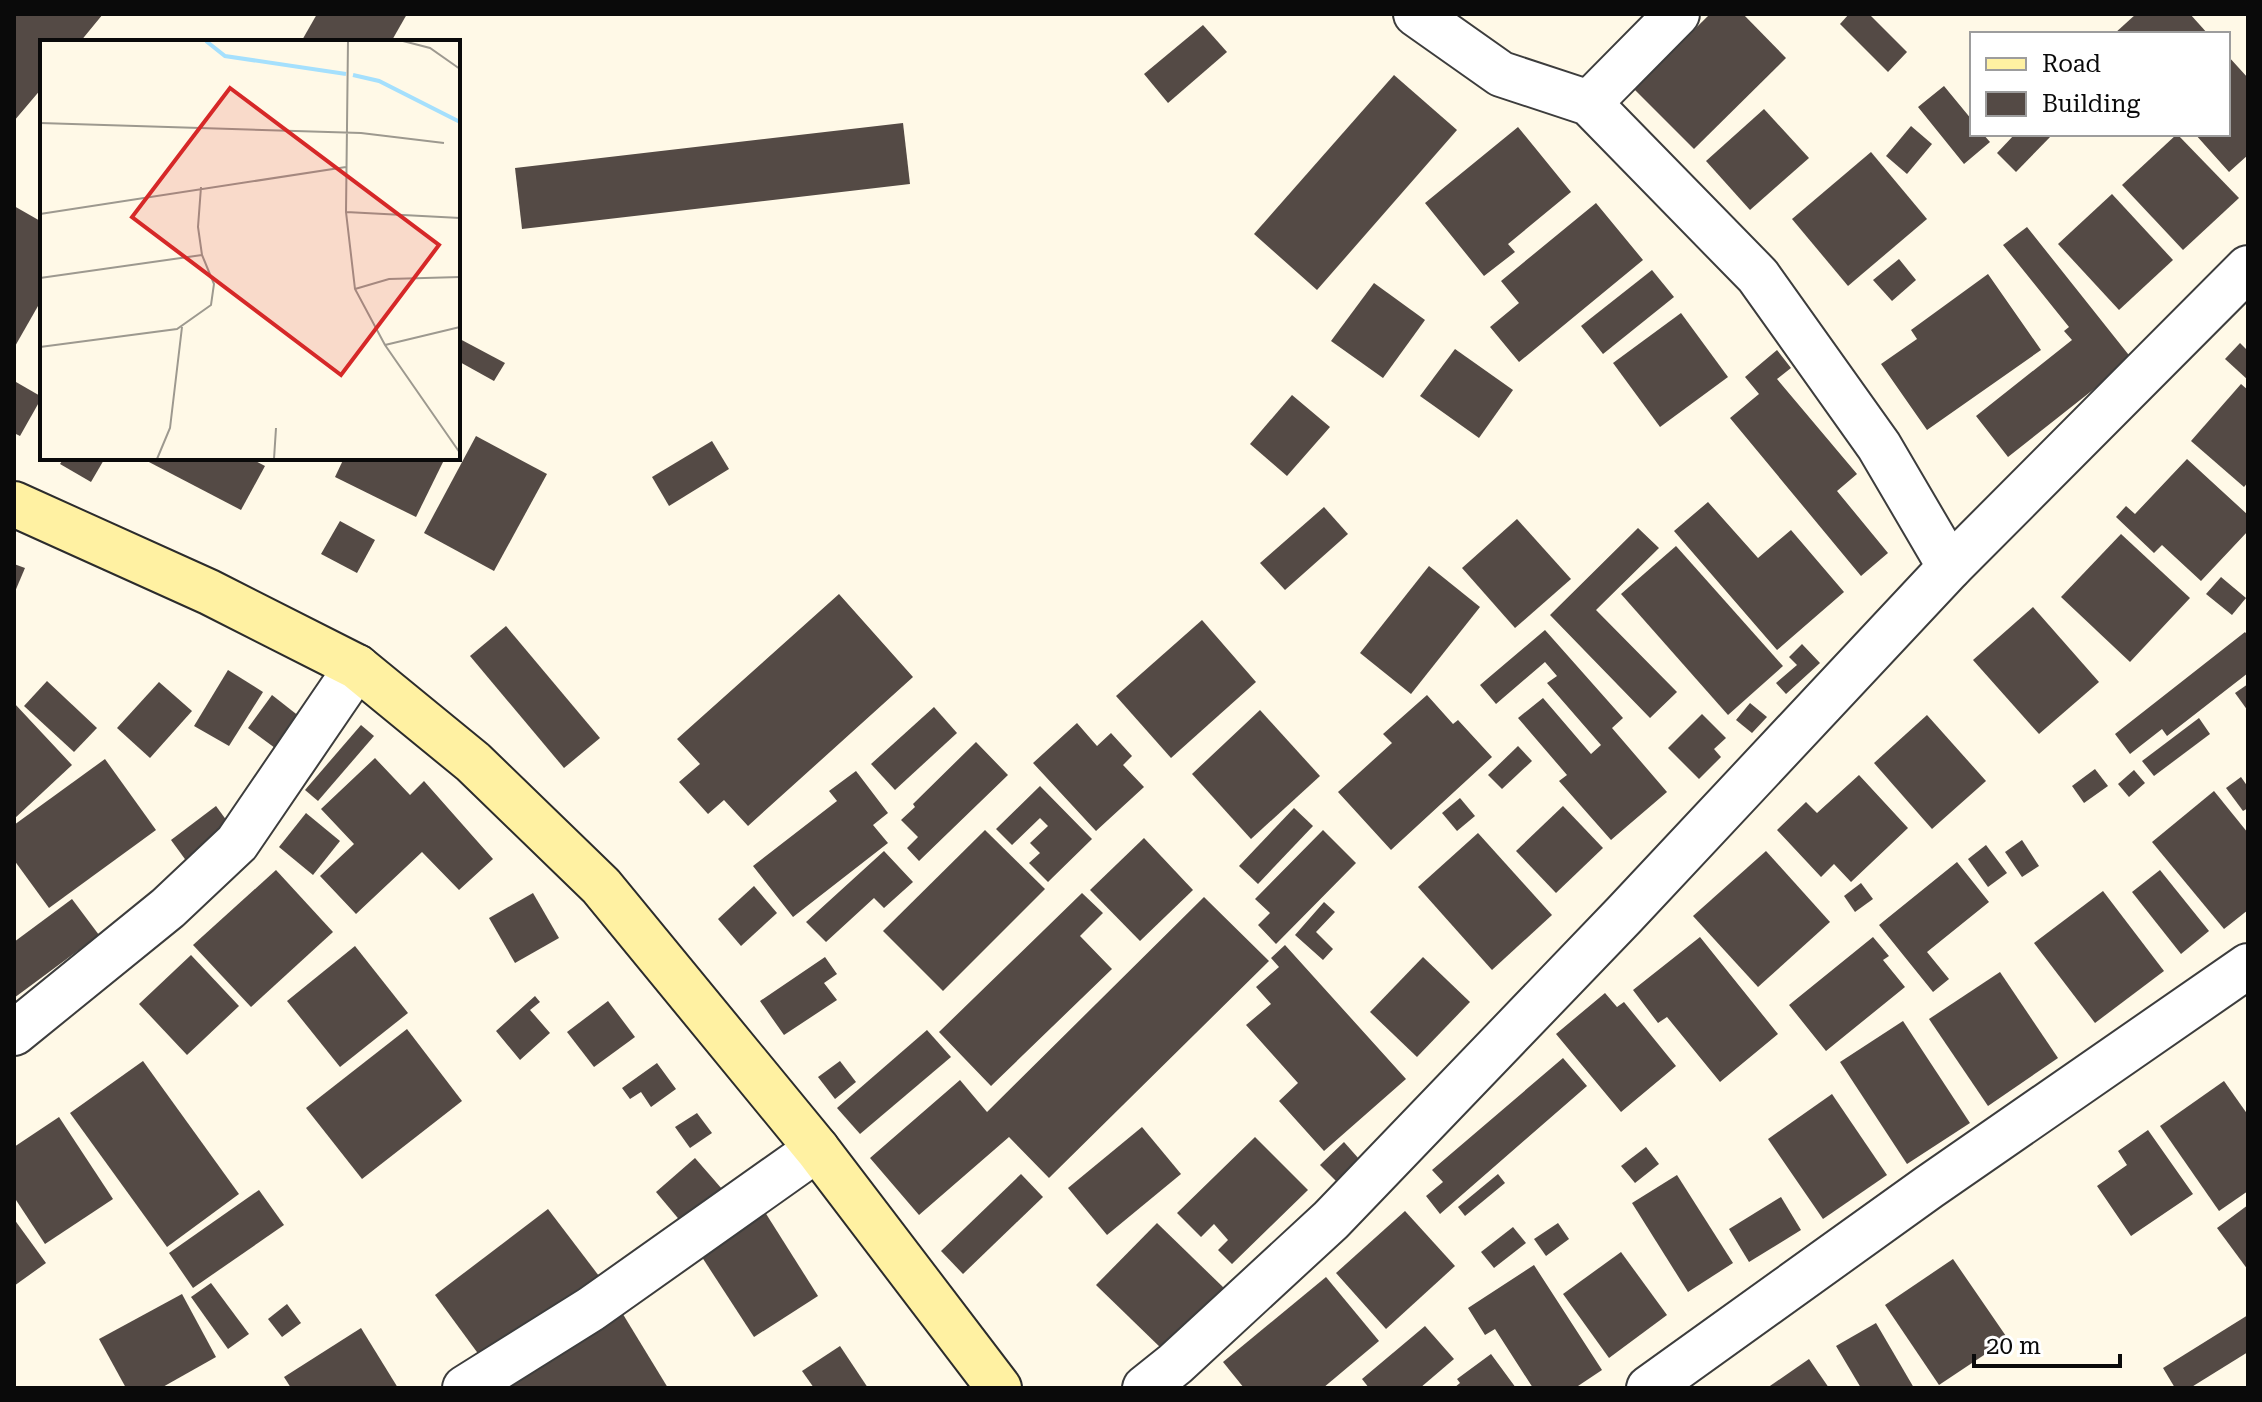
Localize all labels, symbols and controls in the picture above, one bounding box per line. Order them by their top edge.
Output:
legend [1970,32,2230,136]
inset map [40,40,460,460]
text: Road [2042,50,2101,78]
text: Building [2042,90,2140,118]
scale bar [1974,1318,2120,1368]
text: 20 m [1986,1332,2041,1360]

